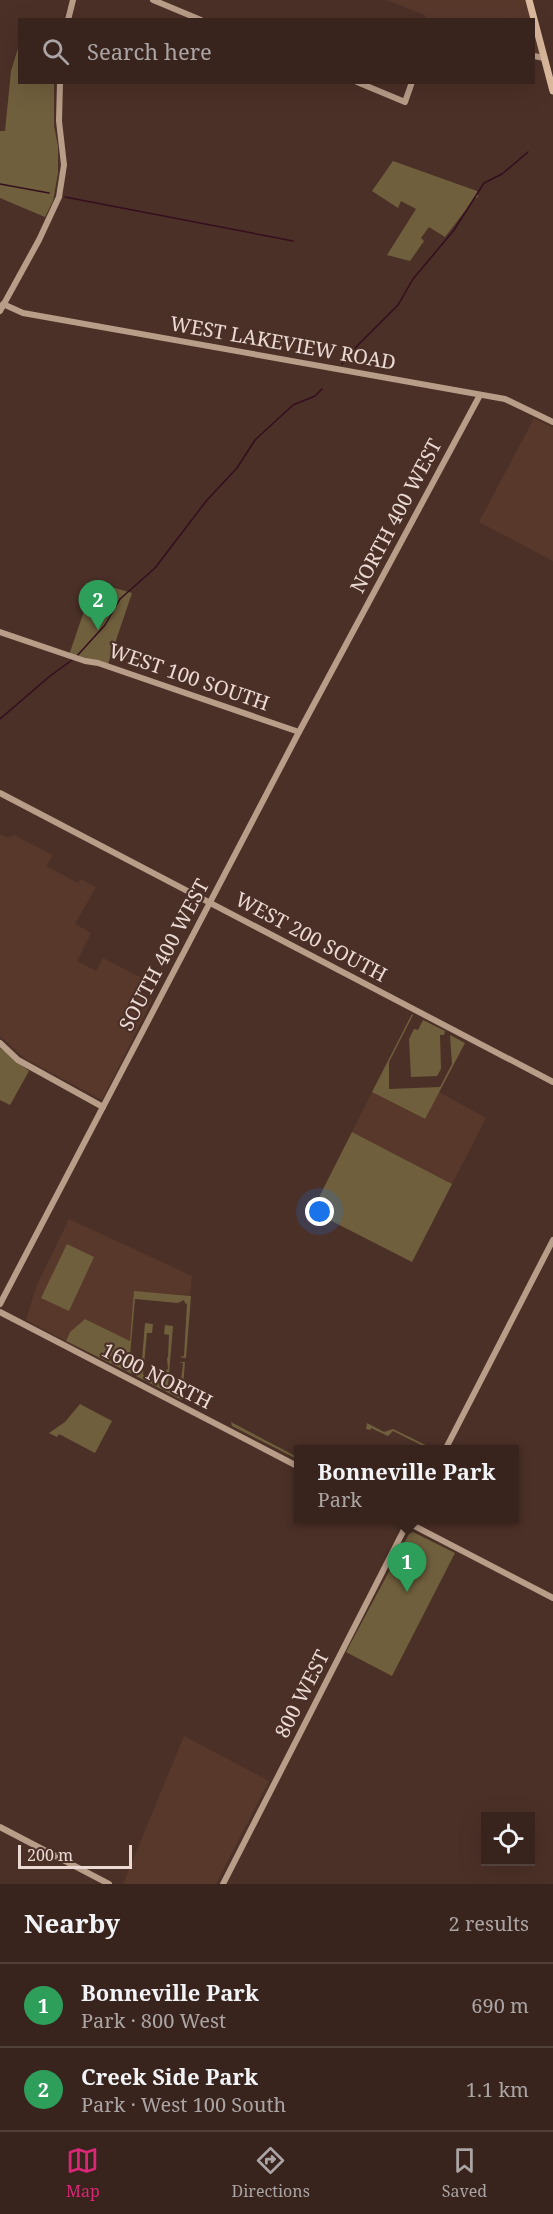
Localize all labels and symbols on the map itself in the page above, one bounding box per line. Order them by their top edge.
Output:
street label: WEST LAKEVIEW ROAD [168,309,398,376]
street label: NORTH 400 WEST [343,434,448,598]
pin: 2 [78,580,118,630]
street label: WEST 100 SOUTH [105,636,273,717]
street label: SOUTH 400 WEST [112,874,215,1035]
street label: WEST 200 SOUTH [231,885,392,988]
your location [305,1197,334,1226]
street label: 1600 NORTH [97,1336,217,1415]
pin: 1 [388,1542,426,1592]
street label: 800 WEST [268,1645,335,1742]
scale bar [18,1842,132,1870]

